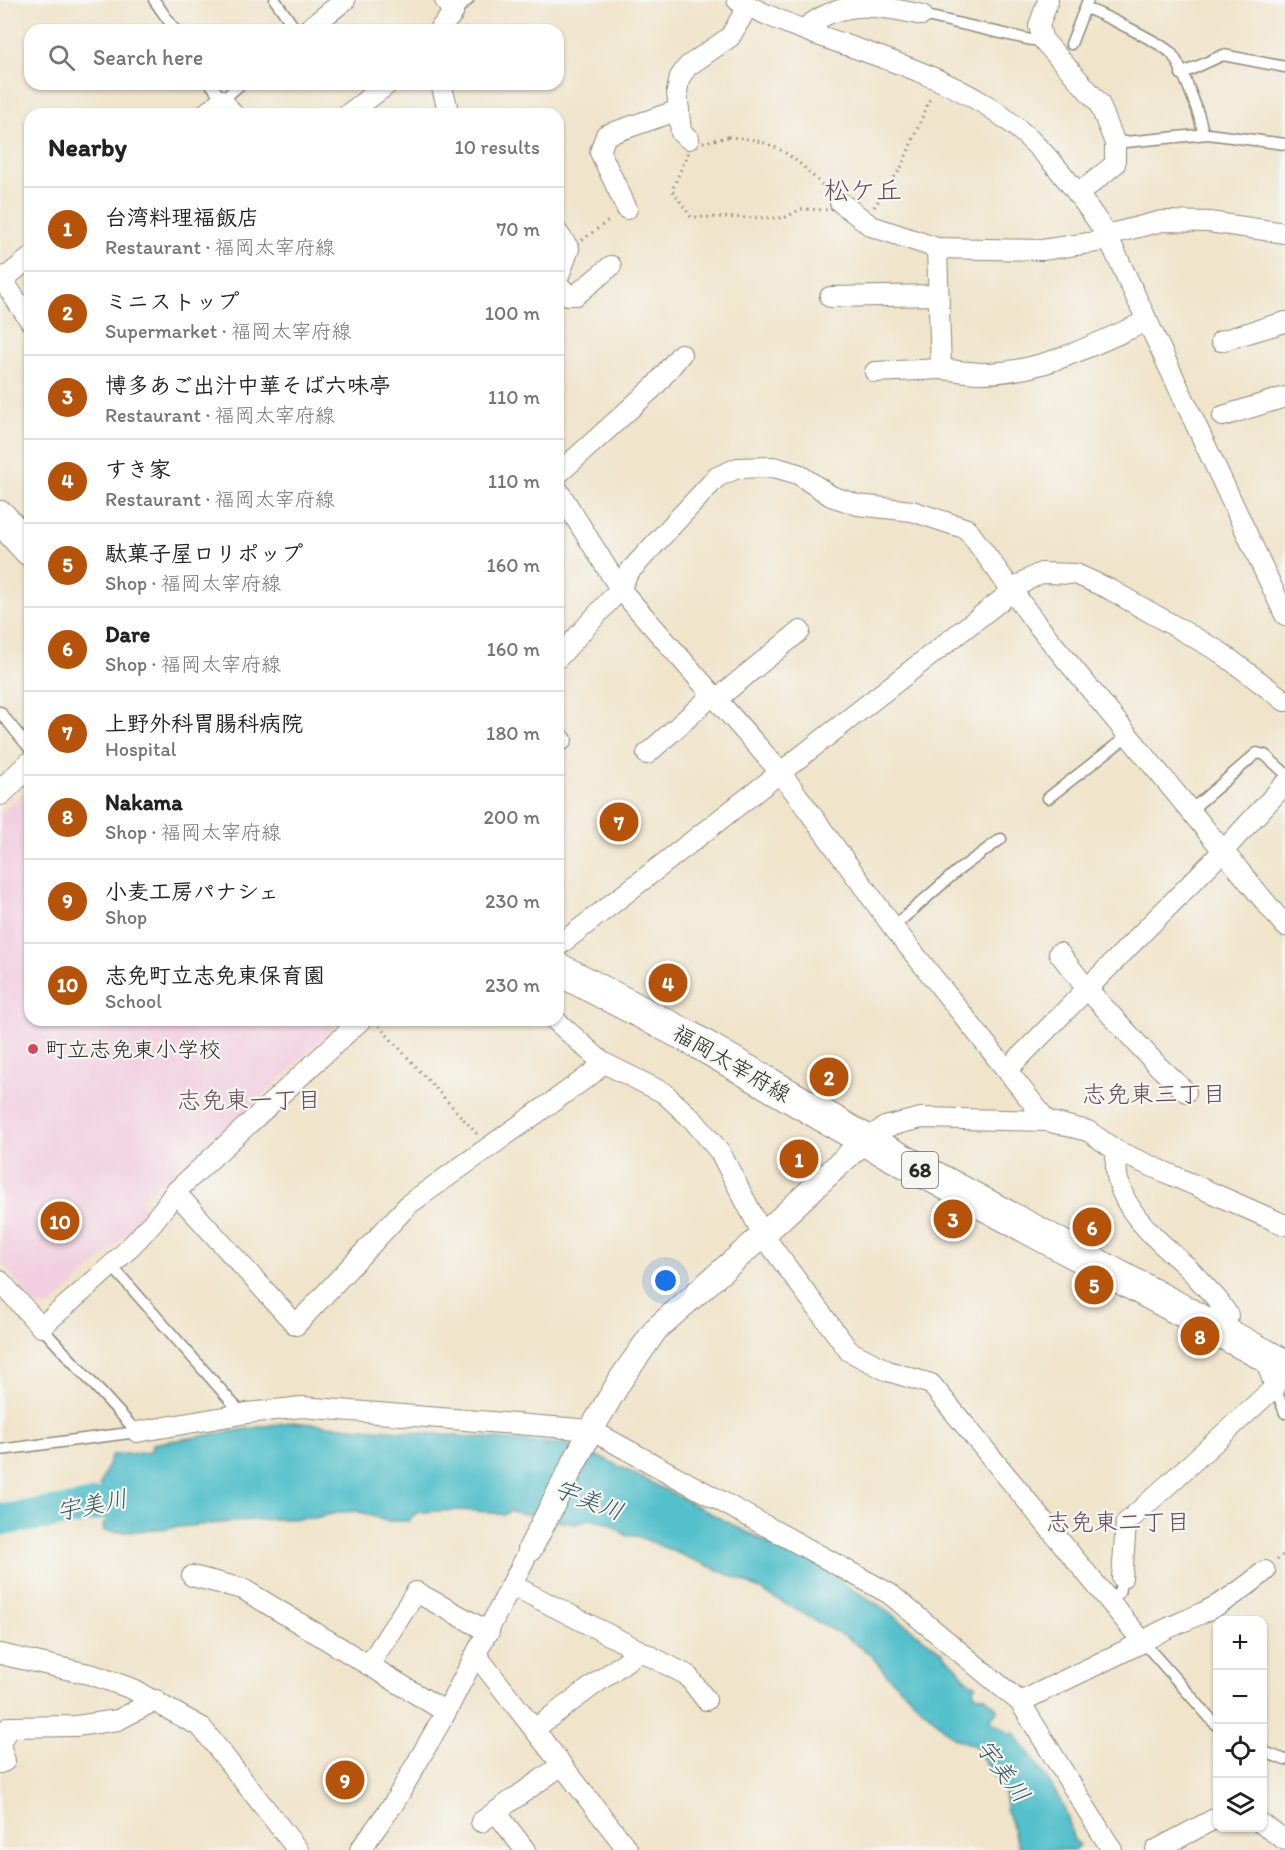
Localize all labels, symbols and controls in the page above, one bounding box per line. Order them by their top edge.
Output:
search box [24,24,564,90]
icon: search [45,41,78,74]
text: Search here [93,44,203,71]
text: Nearby [48,131,127,163]
text: 10 results [455,135,540,159]
district label: 松ケ丘 [824,174,902,206]
text: 台湾料理福飯店 [105,204,259,231]
text: 1 [63,217,72,241]
text: 70 m [496,217,540,241]
text: Restaurant · 福岡太宰府線 [105,235,335,259]
text: ミニストップ [105,288,239,315]
text: 2 [62,301,73,325]
text: 100 m [485,301,540,325]
text: Supermarket · 福岡太宰府線 [105,319,351,343]
text: 博多あご出汁中華そば六味亭 [105,372,391,399]
text: 3 [62,385,73,409]
text: 110 m [488,385,540,409]
text: Restaurant · 福岡太宰府線 [105,403,335,427]
text: すき家 [105,456,171,483]
text: 4 [61,469,74,493]
text: 110 m [488,469,540,493]
text: Restaurant · 福岡太宰府線 [105,487,335,511]
text: 駄菓子屋ロリポップ [105,540,303,567]
text: 5 [62,553,73,577]
text: 160 m [487,553,540,577]
text: Shop · 福岡太宰府線 [105,571,281,595]
text: Dare [105,621,150,648]
text: 6 [62,637,73,661]
text: 160 m [487,637,540,661]
text: Shop · 福岡太宰府線 [105,652,281,676]
text: 上野外科胃腸科病院 [105,710,303,737]
text: 7 [63,721,72,745]
text: 180 m [486,721,540,745]
text: Hospital [105,737,177,761]
text: Nakama [105,789,183,816]
pin: 7 [600,800,638,844]
text: 8 [62,805,73,829]
text: 200 m [484,805,540,829]
text: Shop · 福岡太宰府線 [105,820,281,844]
text: 小麦工房パナシェ [105,878,279,905]
text: 9 [62,889,73,913]
text: 230 m [485,889,540,913]
text: Shop [105,905,147,929]
pin: 4 [648,960,688,1006]
text: 志免町立志免東保育園 [105,962,325,989]
text: 10 [57,973,78,997]
text: 230 m [485,973,540,997]
text: School [105,989,162,1013]
street label: 福岡太宰府線 [668,1019,796,1108]
place label: 町立志免東小学校 [45,1036,221,1063]
marker: 町立志免東小学校 [26,1042,40,1056]
pin: 2 [810,1054,848,1100]
district label: 志免東三丁目 [1082,1079,1226,1108]
district label: 志免東一丁目 [177,1085,321,1114]
pin: 1 [780,1136,818,1182]
road number: 68 [902,1152,938,1188]
pin: 3 [934,1196,972,1242]
pin: 10 [40,1198,80,1244]
pin: 6 [1072,1204,1112,1250]
pin: 5 [1074,1262,1114,1308]
your location [651,1266,680,1295]
pin: 8 [1180,1314,1220,1358]
water label: 宇美川 [550,1473,628,1526]
water label: 宇美川 [54,1483,130,1526]
district label: 志免東二丁目 [1046,1507,1190,1536]
map controls [1213,1616,1267,1832]
button: + [1213,1616,1267,1670]
button: − [1213,1670,1267,1724]
button: locate [1213,1724,1267,1778]
water label: 宇美川 [970,1733,1037,1808]
pin: 9 [326,1758,364,1802]
button: layers [1213,1778,1267,1832]

